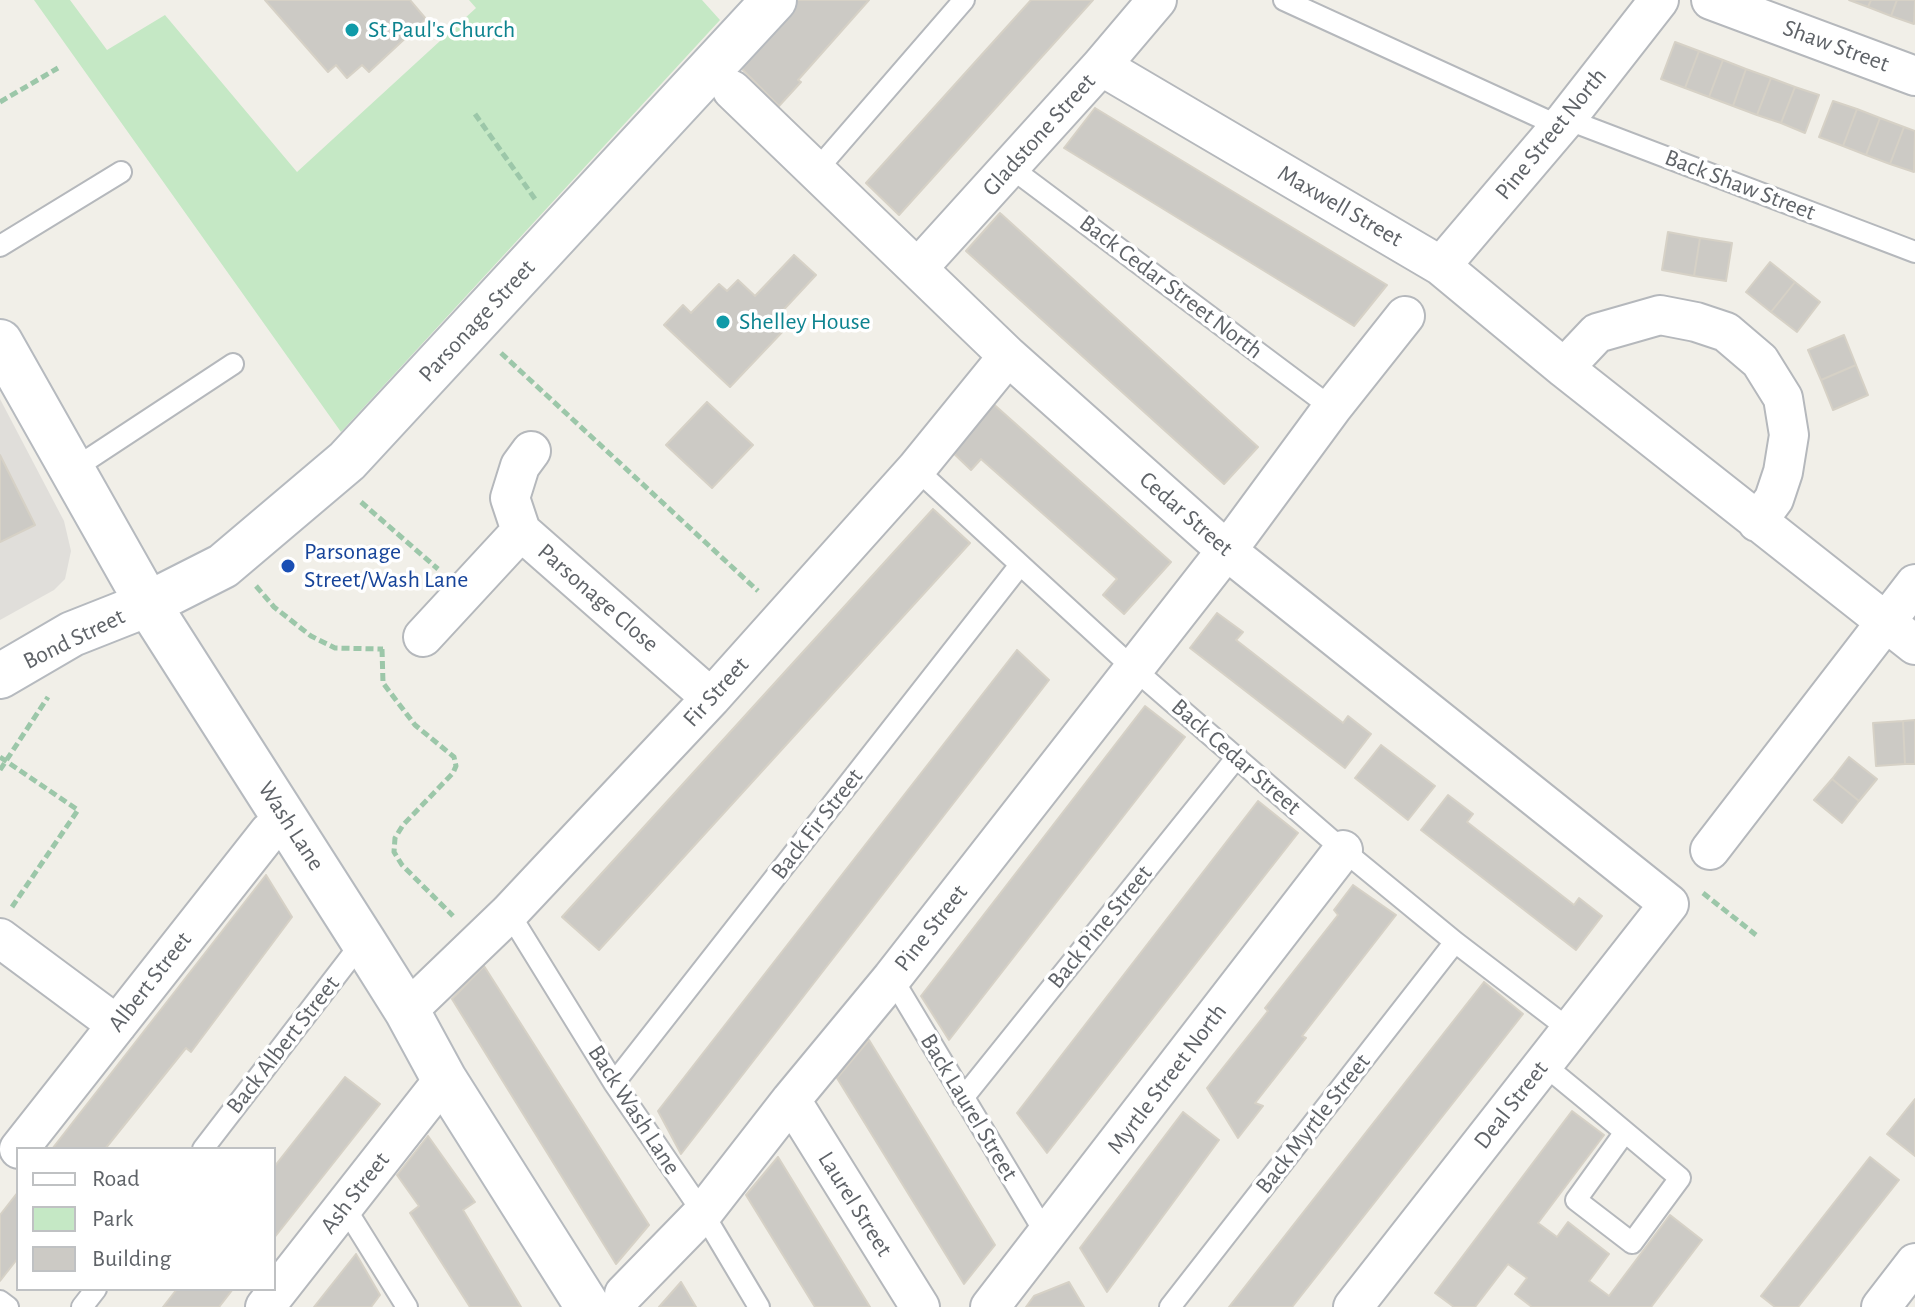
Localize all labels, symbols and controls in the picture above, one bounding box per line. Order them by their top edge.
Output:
street label: Shaw Street [1779,13,1893,79]
place label: St Paul's Church [368,16,515,44]
marker: St Paul's Church [343,21,361,39]
street label: Pine Street North [1489,62,1613,206]
street label: Gladstone Street [976,68,1102,202]
street label: Back Shaw Street [1661,143,1819,227]
street label: Maxwell Street [1272,159,1408,253]
street label: Back Cedar Street North [1074,209,1268,365]
street label: Parsonage Street [413,254,541,388]
place label: Shelley House [739,308,871,336]
marker: Shelley House [714,313,732,331]
street label: Cedar Street [1133,466,1239,562]
place label: Parsonage Street/Wash Lane [304,538,468,594]
street label: Parsonage Close [531,538,665,658]
marker: Parsonage Street/Wash Lane [279,557,297,575]
street label: Bond Street [18,602,130,676]
street label: Fir Street [677,651,755,733]
street label: Back Cedar Street [1165,693,1307,821]
street label: Back Fir Street [765,763,869,885]
street label: Wash Lane [251,776,331,876]
street label: Back Pine Street [1042,860,1158,994]
street label: Pine Street [888,879,974,977]
street label: Albert Street [102,926,198,1038]
street label: Back Albert Street [220,970,346,1120]
street label: Myrtle Street North [1101,998,1233,1160]
street label: Back Laurel Street [914,1028,1024,1186]
street label: Back Wash Lane [581,1040,687,1180]
street label: Back Myrtle Street [1249,1048,1377,1200]
street label: Deal Street [1468,1055,1554,1155]
street label: Ash Street [314,1146,396,1240]
street label: Laurel Street [811,1146,899,1262]
legend [16,1147,276,1291]
text: Road [92,1167,140,1191]
text: Park [92,1207,133,1231]
text: Building [92,1247,171,1271]

